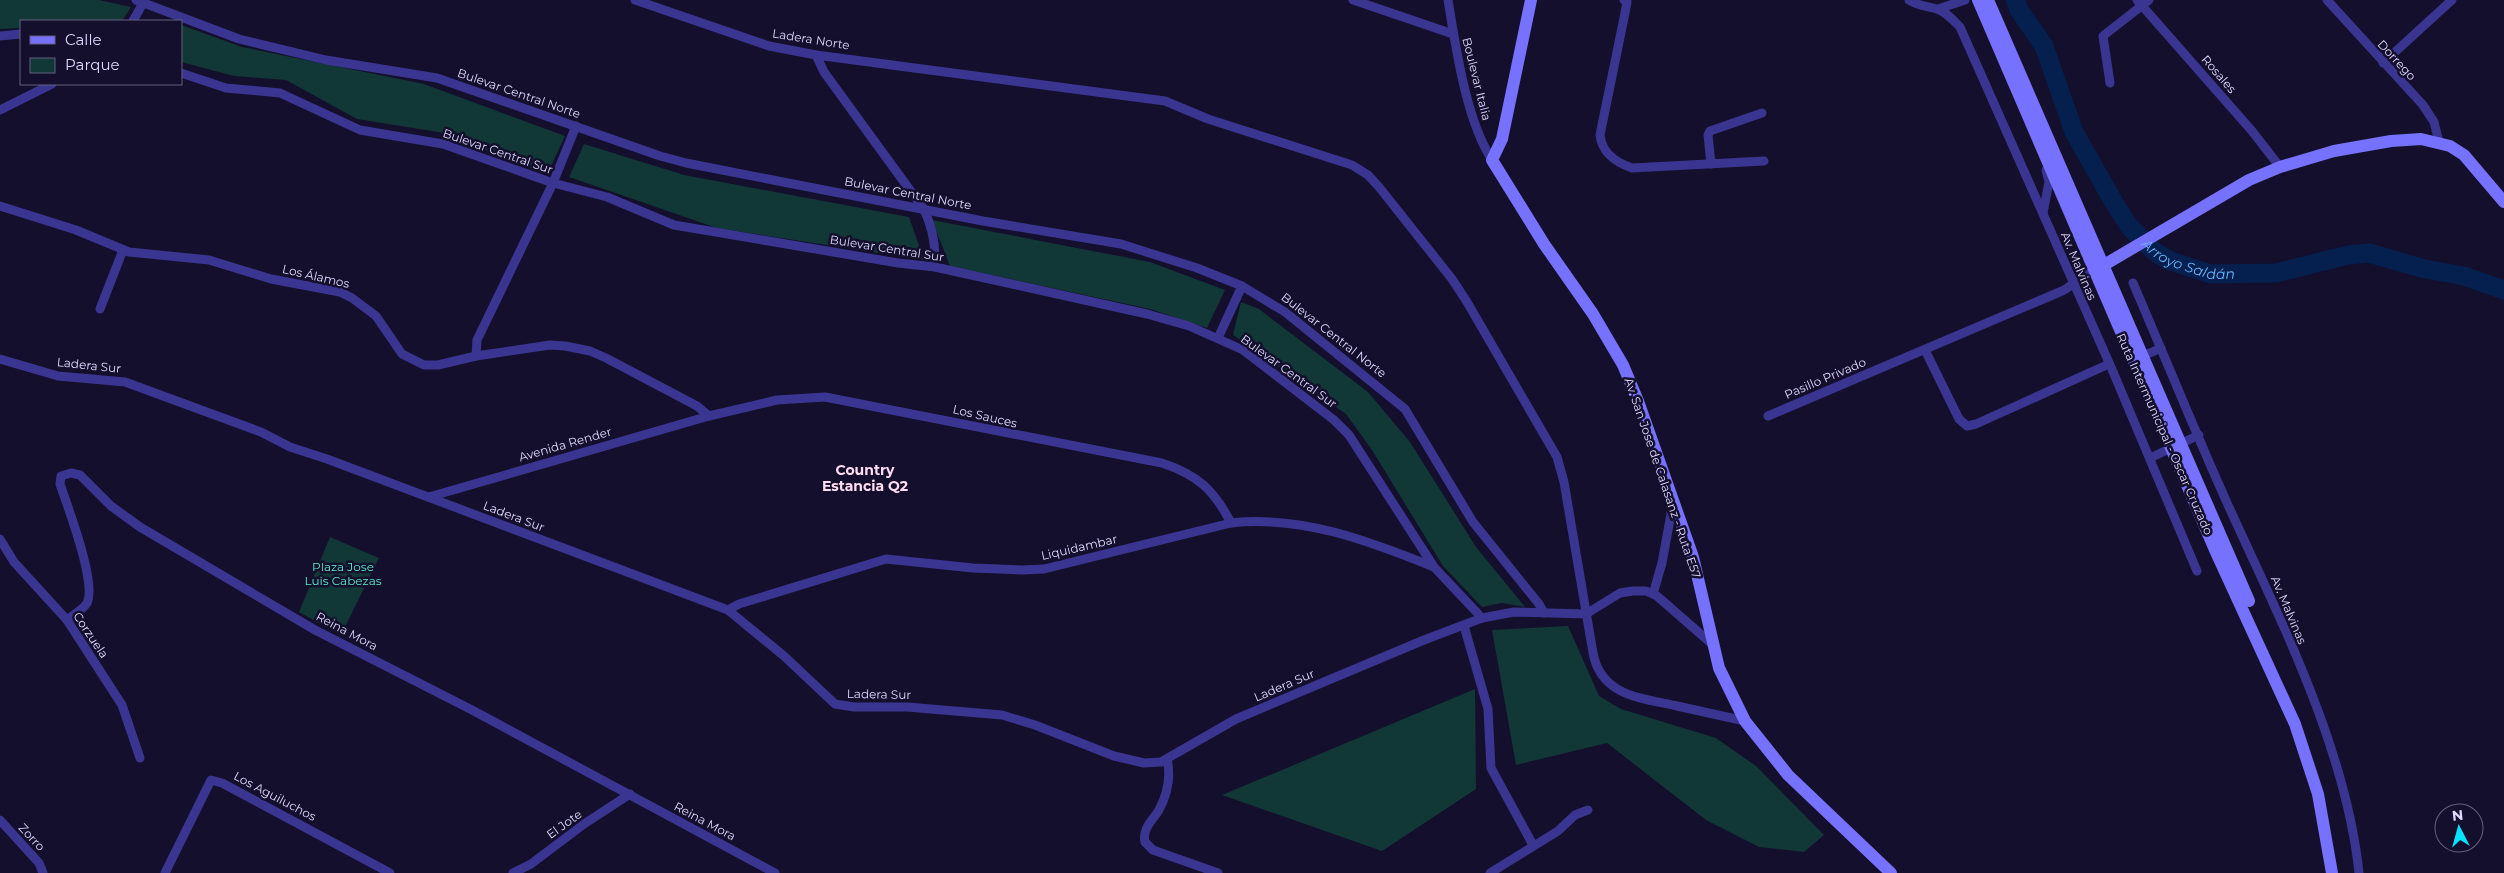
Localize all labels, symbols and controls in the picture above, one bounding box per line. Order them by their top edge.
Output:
legend [20,20,182,85]
street label: Ladera Norte [771,25,851,53]
text: Calle [65,30,102,49]
street label: Boulevar Italia [1459,36,1495,122]
street label: Dorrego [2375,37,2419,83]
street label: Rosales [2198,52,2240,96]
text: Parque [65,55,120,74]
street label: Bulevar Central Norte [455,65,583,121]
street label: Bulevar Central Sur [441,125,555,177]
street label: Bulevar Central Norte [843,173,973,213]
street label: Av. Malvinas [2058,230,2100,302]
street label: Bulevar Central Sur [829,232,945,264]
water label: Arroyo Saldán [2137,234,2235,283]
street label: Los Álamos [281,261,351,291]
street label: Bulevar Central Norte [1278,289,1390,381]
street label: Bulevar Central Sur [1238,331,1340,411]
street label: Ruta Intermunicipal - Oscar Cruzado [2114,331,2216,537]
street label: Ladera Sur [56,354,122,376]
street label: Pasillo Privado [1782,354,1868,402]
street label: Av. San Jose de Calasanz - Ruta E57 [1622,376,1704,580]
street label: Los Sauces [951,401,1019,431]
street label: Avenida Render [517,424,613,464]
district label: Country Estancia Q2 [822,461,908,495]
street label: Ladera Sur [481,497,547,535]
street label: Liquidambar [1039,531,1119,563]
park label: Plaza Jose Luis Cabezas [304,559,382,588]
street label: Av. Malvinas [2268,574,2310,646]
street label: Reina Mora [314,608,380,654]
street label: Corzuela [70,609,112,661]
street label: Ladera Sur [1251,665,1317,704]
street label: Ladera Sur [847,686,911,702]
street label: Los Aguiluchos [231,768,319,824]
street label: Reina Mora [672,798,738,844]
north arrow [2434,803,2484,853]
street label: El Jote [543,806,585,842]
text: N [2451,806,2464,825]
street label: Zorro [16,820,48,854]

